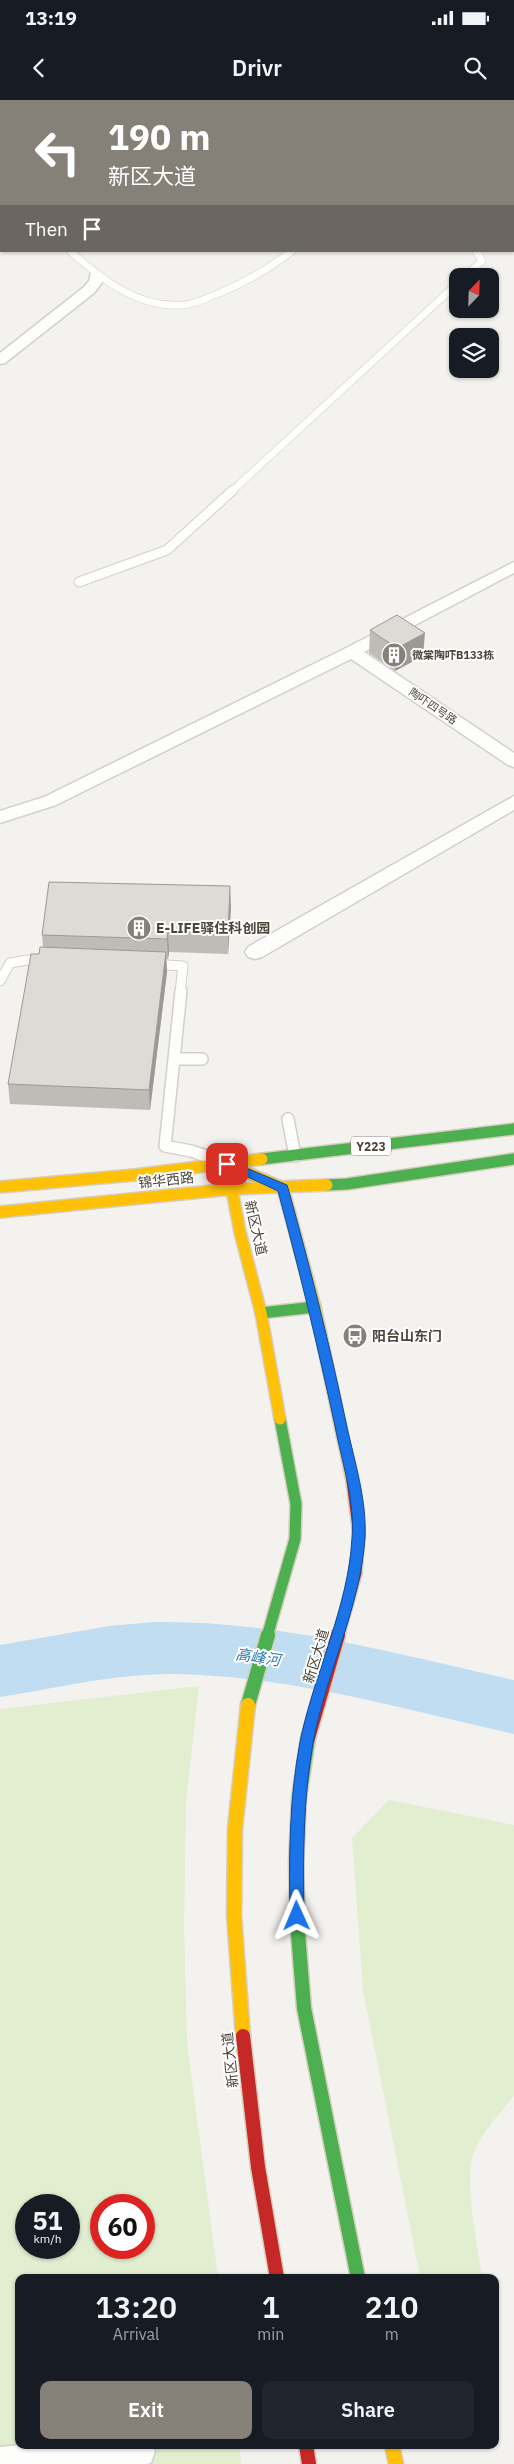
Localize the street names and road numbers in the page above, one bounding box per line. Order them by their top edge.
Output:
street label: 陶吓四号路 [406,685,460,727]
road number: Y223 [351,1136,391,1156]
street label: 锦华西路 [137,1168,195,1192]
street label: 新区大道 [241,1199,271,1257]
street label: 新区大道 [299,1627,333,1685]
street label: 新区大道 [218,2031,242,2089]

